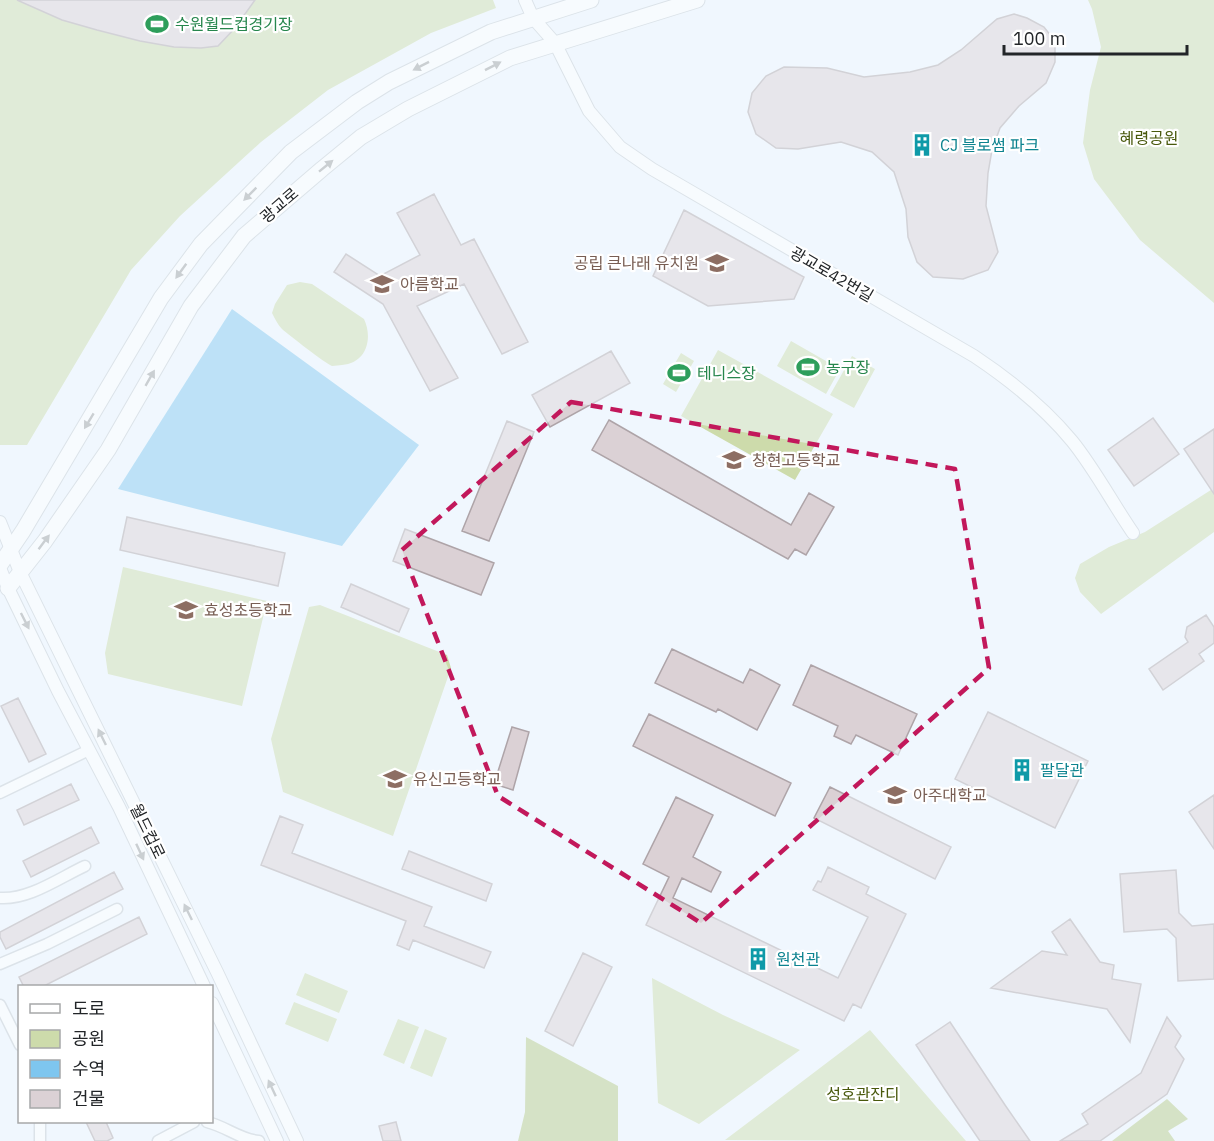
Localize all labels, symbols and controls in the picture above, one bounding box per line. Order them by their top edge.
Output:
sports icon: 수원월드컵경기장 [144,11,170,37]
place label: 수원월드컵경기장 [175,14,293,34]
scale bar [1004,18,1187,56]
text: 100 m [1013,27,1065,50]
one-way arrow [413,61,430,70]
one-way arrow [484,62,501,71]
park label: 혜령공원 [1120,128,1178,148]
building icon: CJ 블로썸 파크 [909,132,935,158]
place label: CJ 블로썸 파크 [940,135,1039,155]
one-way arrow [318,159,334,172]
street label: 광교로 [256,183,302,227]
one-way arrow [243,187,257,201]
street label: 광교로42번길 [787,242,877,306]
school or university icon: 공립 큰나래 유치원 [704,250,730,276]
place label: 공립 큰나래 유치원 [574,253,699,273]
one-way arrow [175,263,187,278]
school or university icon: 아름학교 [369,271,395,297]
place label: 아름학교 [400,274,459,294]
sports icon: 농구장 [795,354,821,380]
place label: 농구장 [826,357,870,377]
sports icon: 테니스장 [666,360,692,386]
place label: 테니스장 [697,363,756,383]
one-way arrow [144,370,155,386]
one-way arrow [84,413,95,429]
school or university icon: 창현고등학교 [721,447,747,473]
place label: 창현고등학교 [752,450,840,470]
one-way arrow [38,534,51,550]
school or university icon: 효성초등학교 [173,597,199,623]
place label: 효성초등학교 [204,600,292,620]
one-way arrow [19,612,29,630]
one-way arrow [98,728,107,745]
building icon: 팔달관 [1009,757,1035,783]
place label: 팔달관 [1040,760,1084,780]
school or university icon: 유신고등학교 [382,766,408,792]
place label: 유신고등학교 [413,769,501,789]
school or university icon: 아주대학교 [882,782,908,808]
place label: 아주대학교 [913,785,987,805]
street label: 월드컵로 [126,800,170,862]
one-way arrow [136,843,145,860]
one-way arrow [183,904,192,921]
building icon: 원천관 [745,946,771,972]
place label: 원천관 [776,949,820,969]
legend [18,985,213,1123]
text: 도로 [72,997,105,1020]
text: 공원 [72,1027,105,1050]
text: 수역 [72,1057,105,1080]
one-way arrow [267,1080,276,1097]
park label: 성호관잔디 [826,1084,900,1104]
text: 건물 [72,1087,105,1110]

